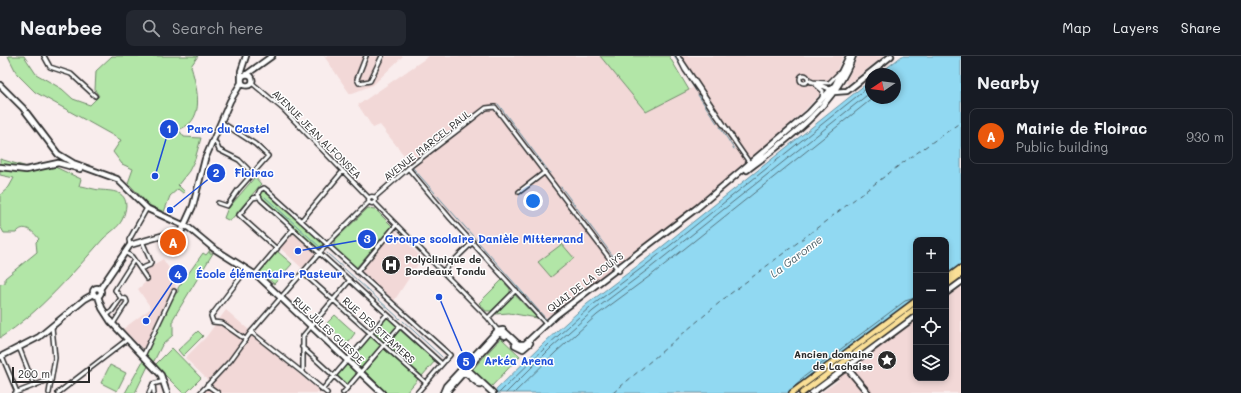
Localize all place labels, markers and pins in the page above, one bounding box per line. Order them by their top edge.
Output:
callout: Parc du Castel [159,117,277,140]
callout: Floirac [206,162,282,185]
pin: A [160,227,186,257]
callout: Groupe scolaire Danièle Mitterrand [357,228,592,251]
place label: Polyclinique de Bordeaux Tondu [405,252,486,278]
hospital icon: Polyclinique de Bordeaux Tondu [380,254,402,276]
callout: École élémentaire Pasteur [168,263,350,286]
place label: Ancien domaine de Lachaise [794,347,873,373]
place icon: Ancien domaine de Lachaise [876,349,898,371]
callout: Arkéa Arena [456,350,561,373]

